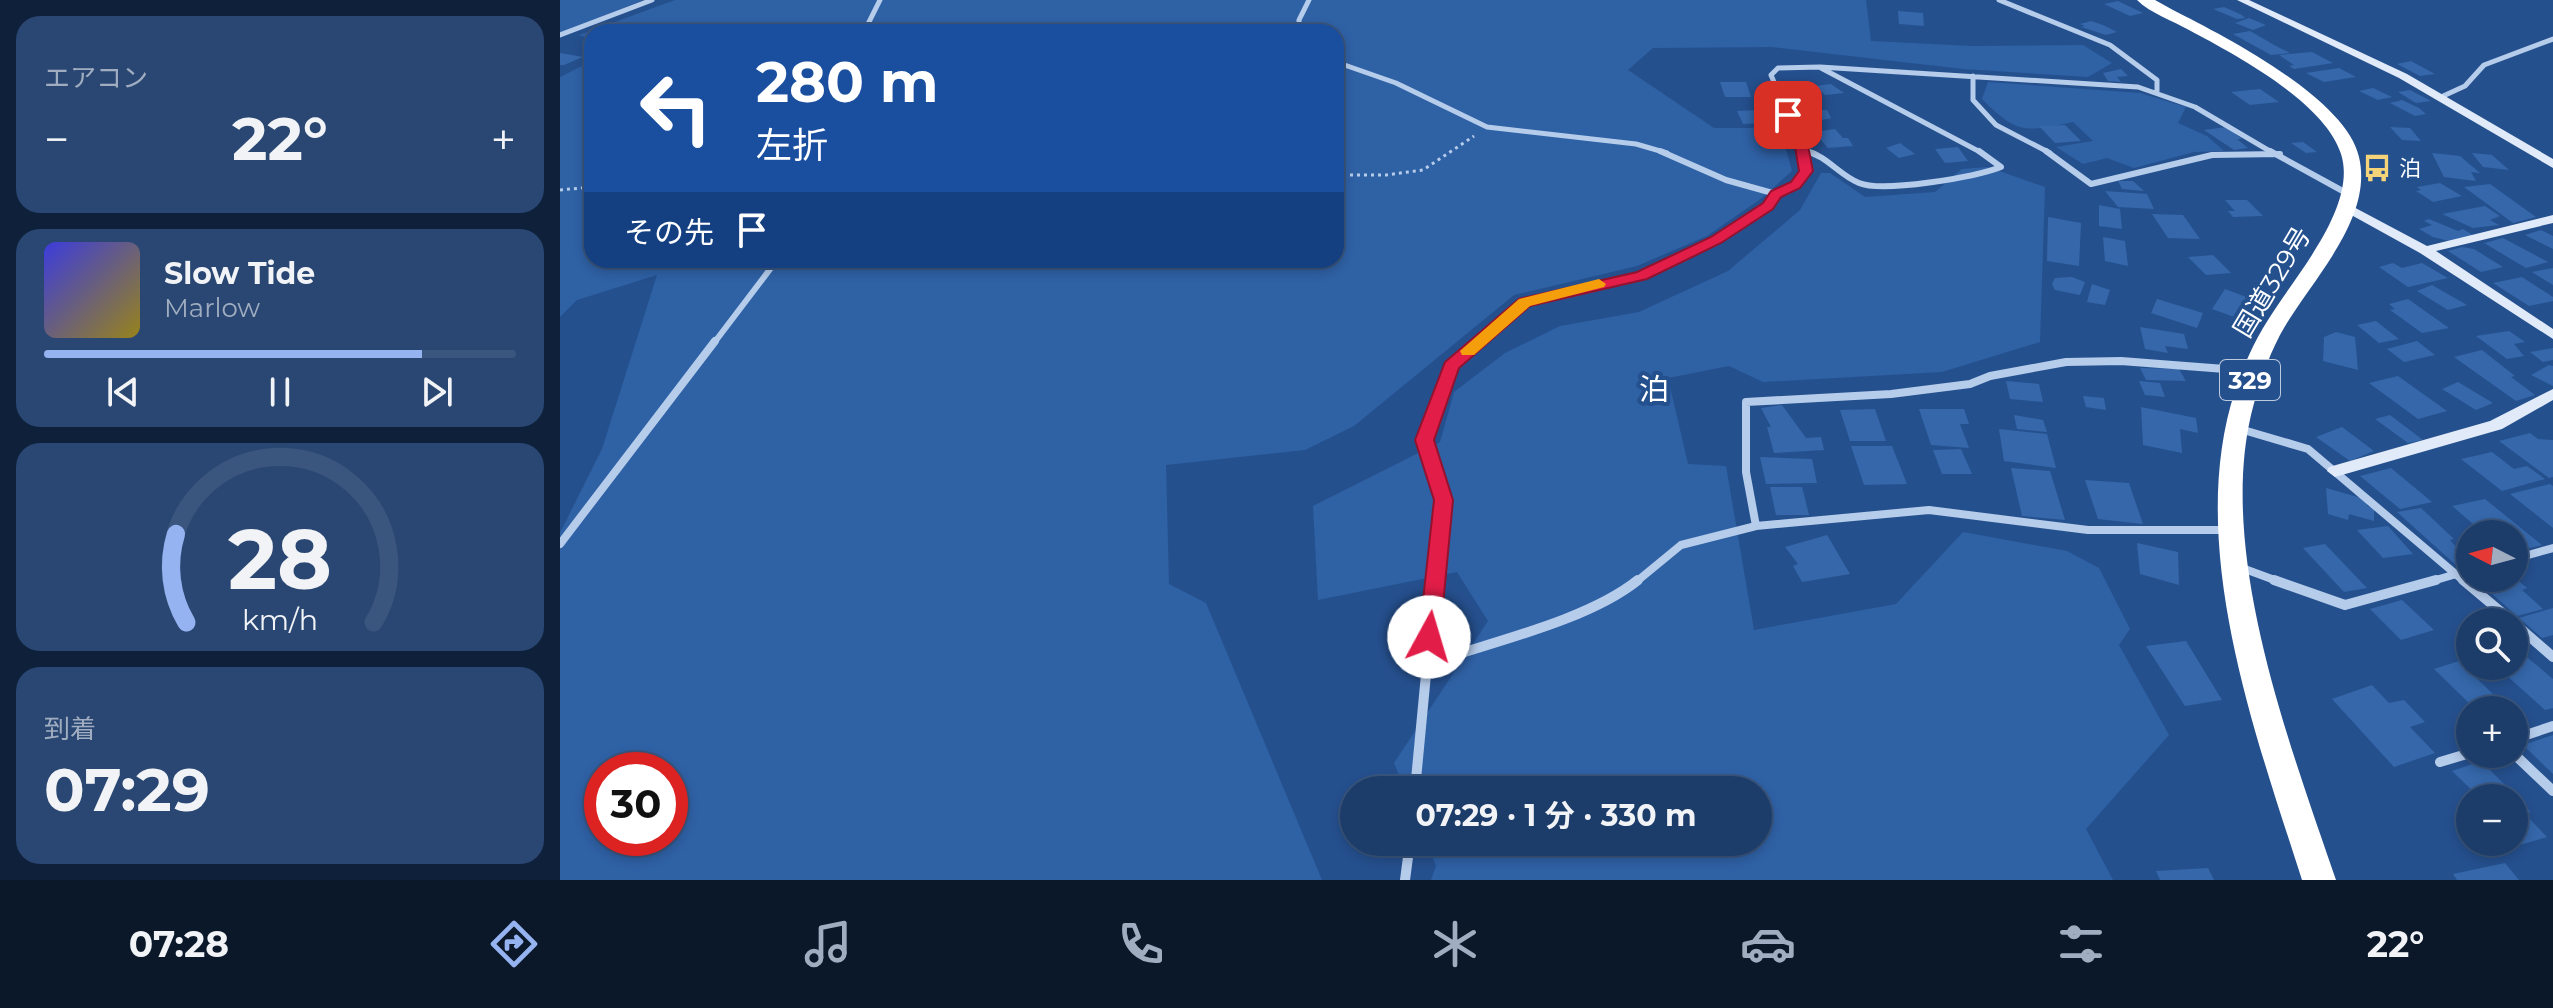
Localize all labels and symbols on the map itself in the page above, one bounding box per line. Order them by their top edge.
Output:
pin [1754,81,1822,149]
bus stop icon: 泊 [2362,153,2392,183]
place label: 泊 [2399,155,2421,182]
street label: 国道329号 [2227,221,2317,343]
road number: 329 [2220,360,2280,400]
district label: 泊 [1639,371,1669,408]
north arrow [2456,520,2528,592]
position arrow [1387,595,1471,679]
speed limit sign: 30 [584,752,688,856]

